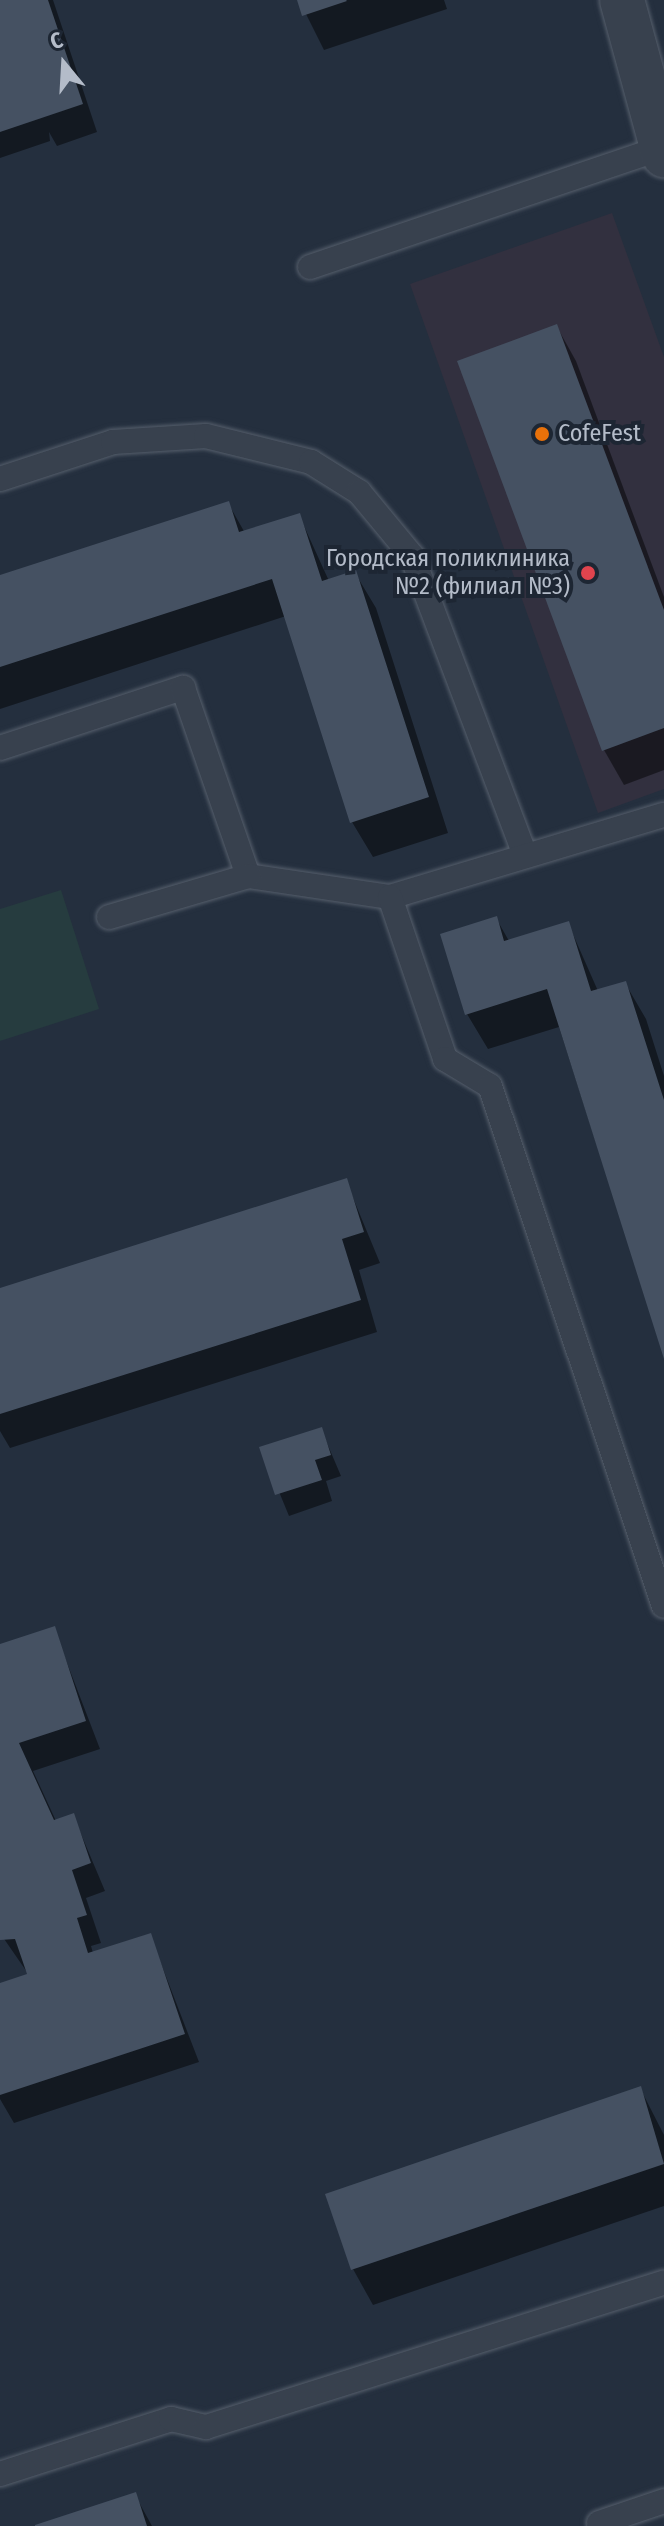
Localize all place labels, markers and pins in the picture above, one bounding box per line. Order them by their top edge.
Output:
place label: CofeFest [558,420,641,448]
marker: CofeFest [533,425,551,443]
place label: Городская поликлиника №2 (филиал №3) [326,545,570,601]
marker: Городская поликлиника №2 (филиал №3) [577,562,599,584]

